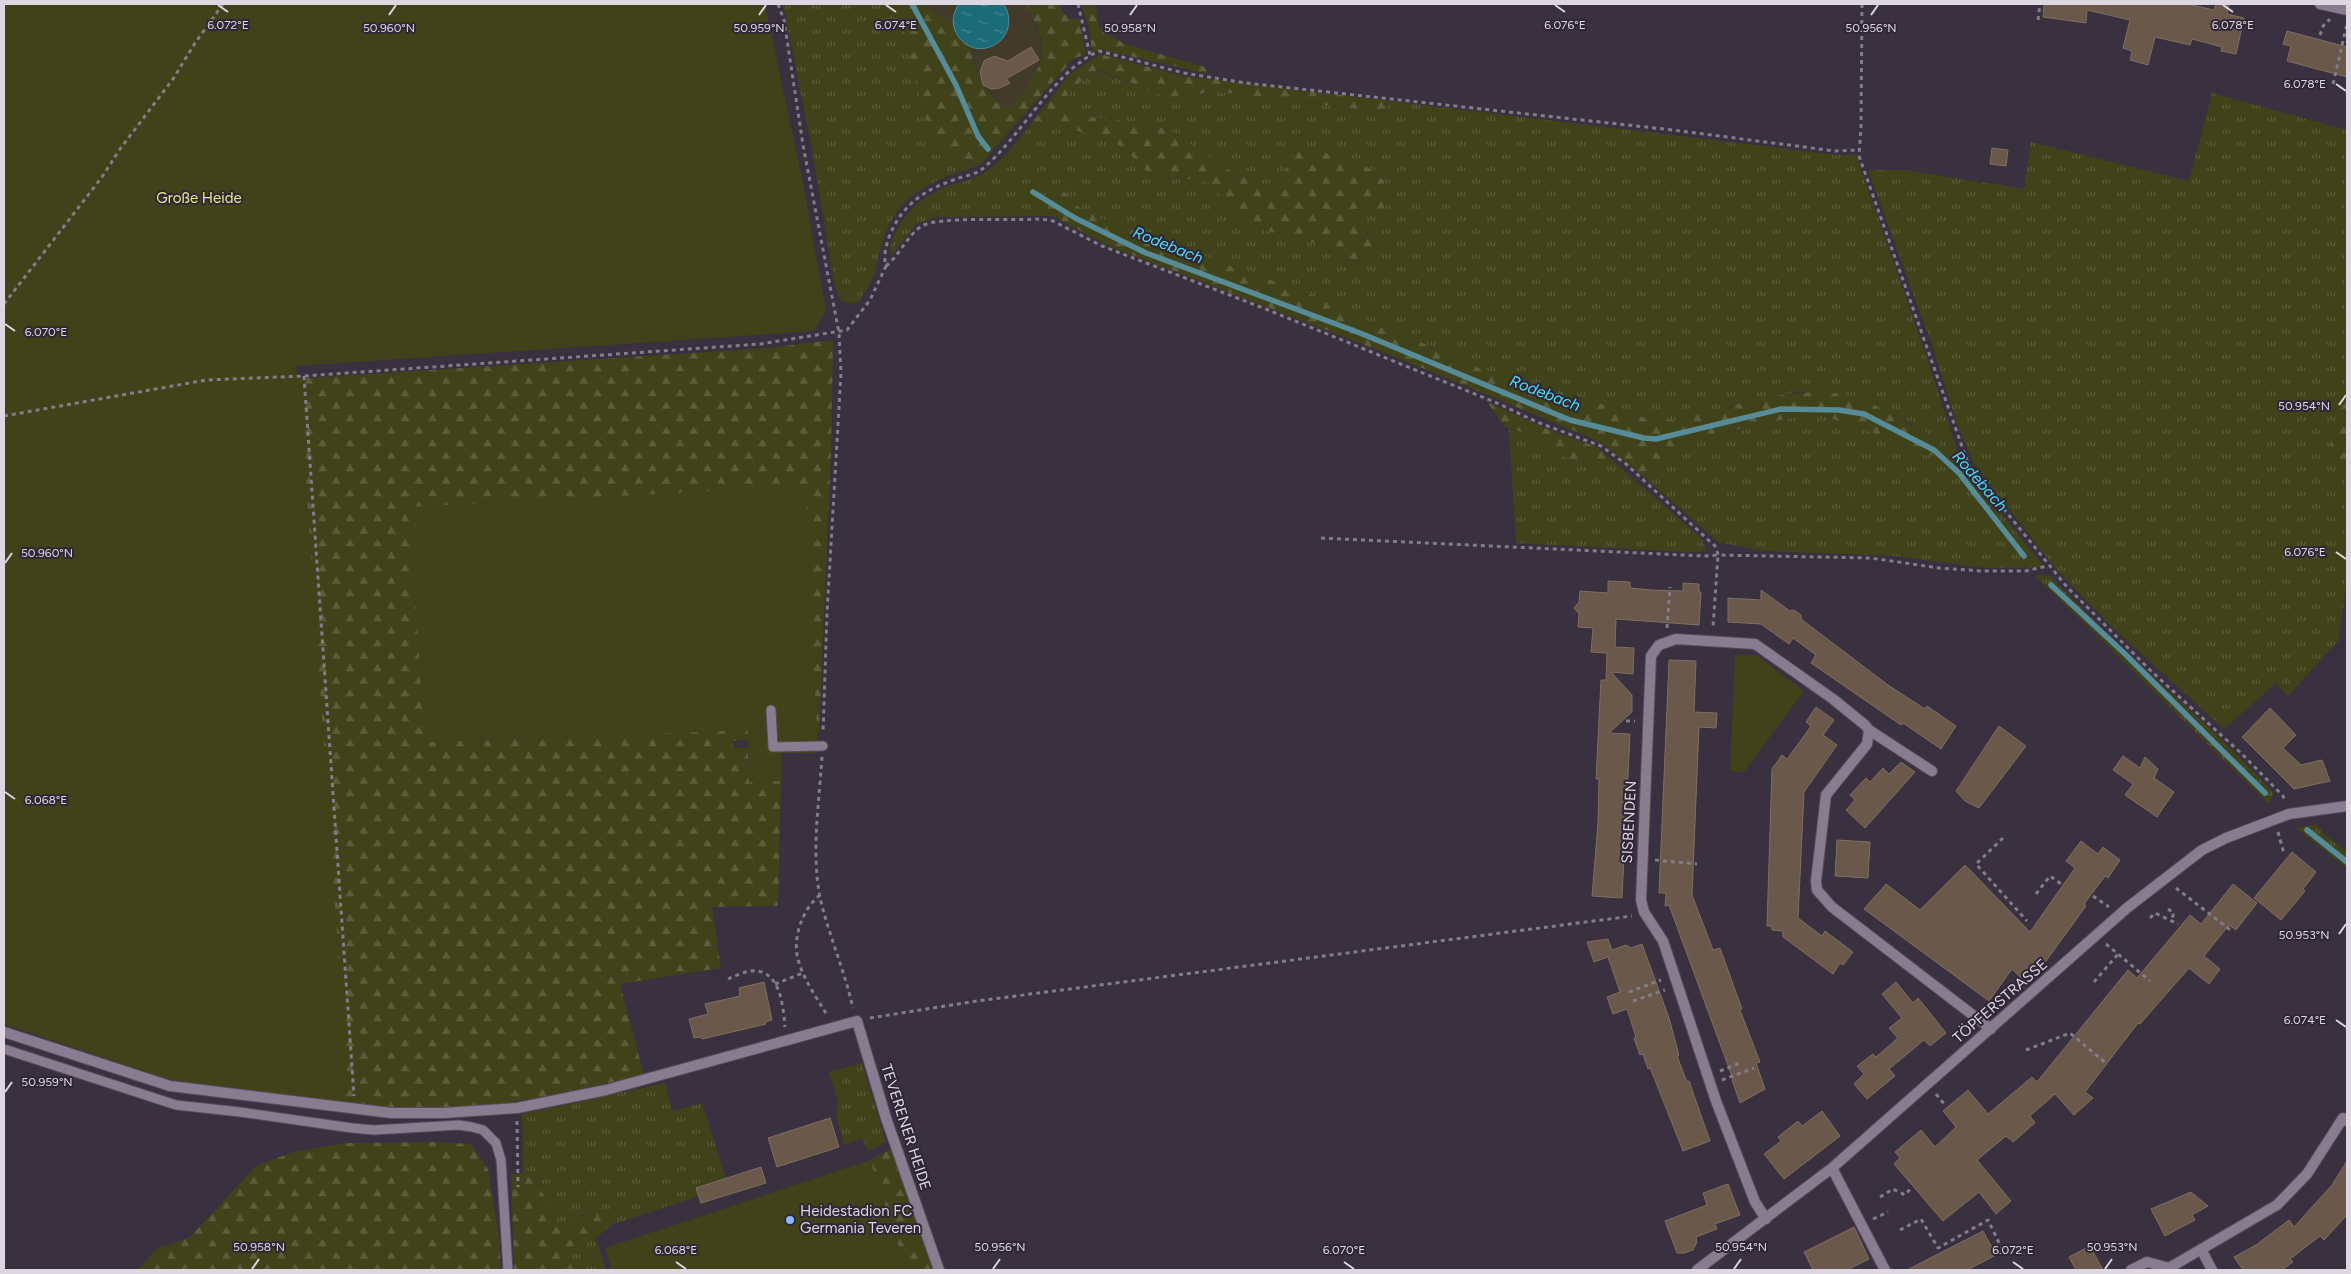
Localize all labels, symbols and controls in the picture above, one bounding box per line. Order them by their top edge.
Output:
text: 6.072°E [207,18,249,32]
text: 6.074°E [875,18,917,32]
text: 6.076°E [1544,18,1586,32]
text: 6.078°E [2212,18,2254,32]
text: 50.960°N [363,21,415,35]
text: 50.959°N [733,21,785,35]
text: 50.958°N [1104,21,1156,35]
text: 50.956°N [1845,21,1897,35]
text: 6.078°E [2284,77,2326,91]
park label: Große Heide [156,189,242,207]
water label: Rodebach [1130,222,1206,268]
text: 6.070°E [25,325,67,339]
water label: Rodebach [1507,371,1583,415]
text: 50.954°N [2278,399,2330,413]
water label: Rodebach [1949,447,2011,515]
text: 6.076°E [2284,545,2326,559]
text: 50.960°N [21,546,73,560]
street label: SISBENDEN [1618,780,1640,864]
text: 6.068°E [25,793,67,807]
text: 50.953°N [2278,928,2330,942]
street label: TÖPFERSTRASSE [1949,955,2051,1047]
text: 6.074°E [2284,1013,2326,1027]
street label: TEVERENER HEIDE [877,1062,935,1192]
text: 50.959°N [21,1075,73,1089]
place label: Heidestadion FC Germania Teveren [800,1202,921,1237]
marker: Heidestadion FC Germania Teveren [784,1214,796,1226]
text: 50.958°N [233,1240,285,1254]
text: 50.956°N [974,1240,1026,1254]
text: 50.954°N [1715,1240,1767,1254]
text: 50.953°N [2086,1240,2138,1254]
text: 6.068°E [655,1243,697,1257]
text: 6.070°E [1323,1243,1365,1257]
text: 6.072°E [1992,1243,2034,1257]

